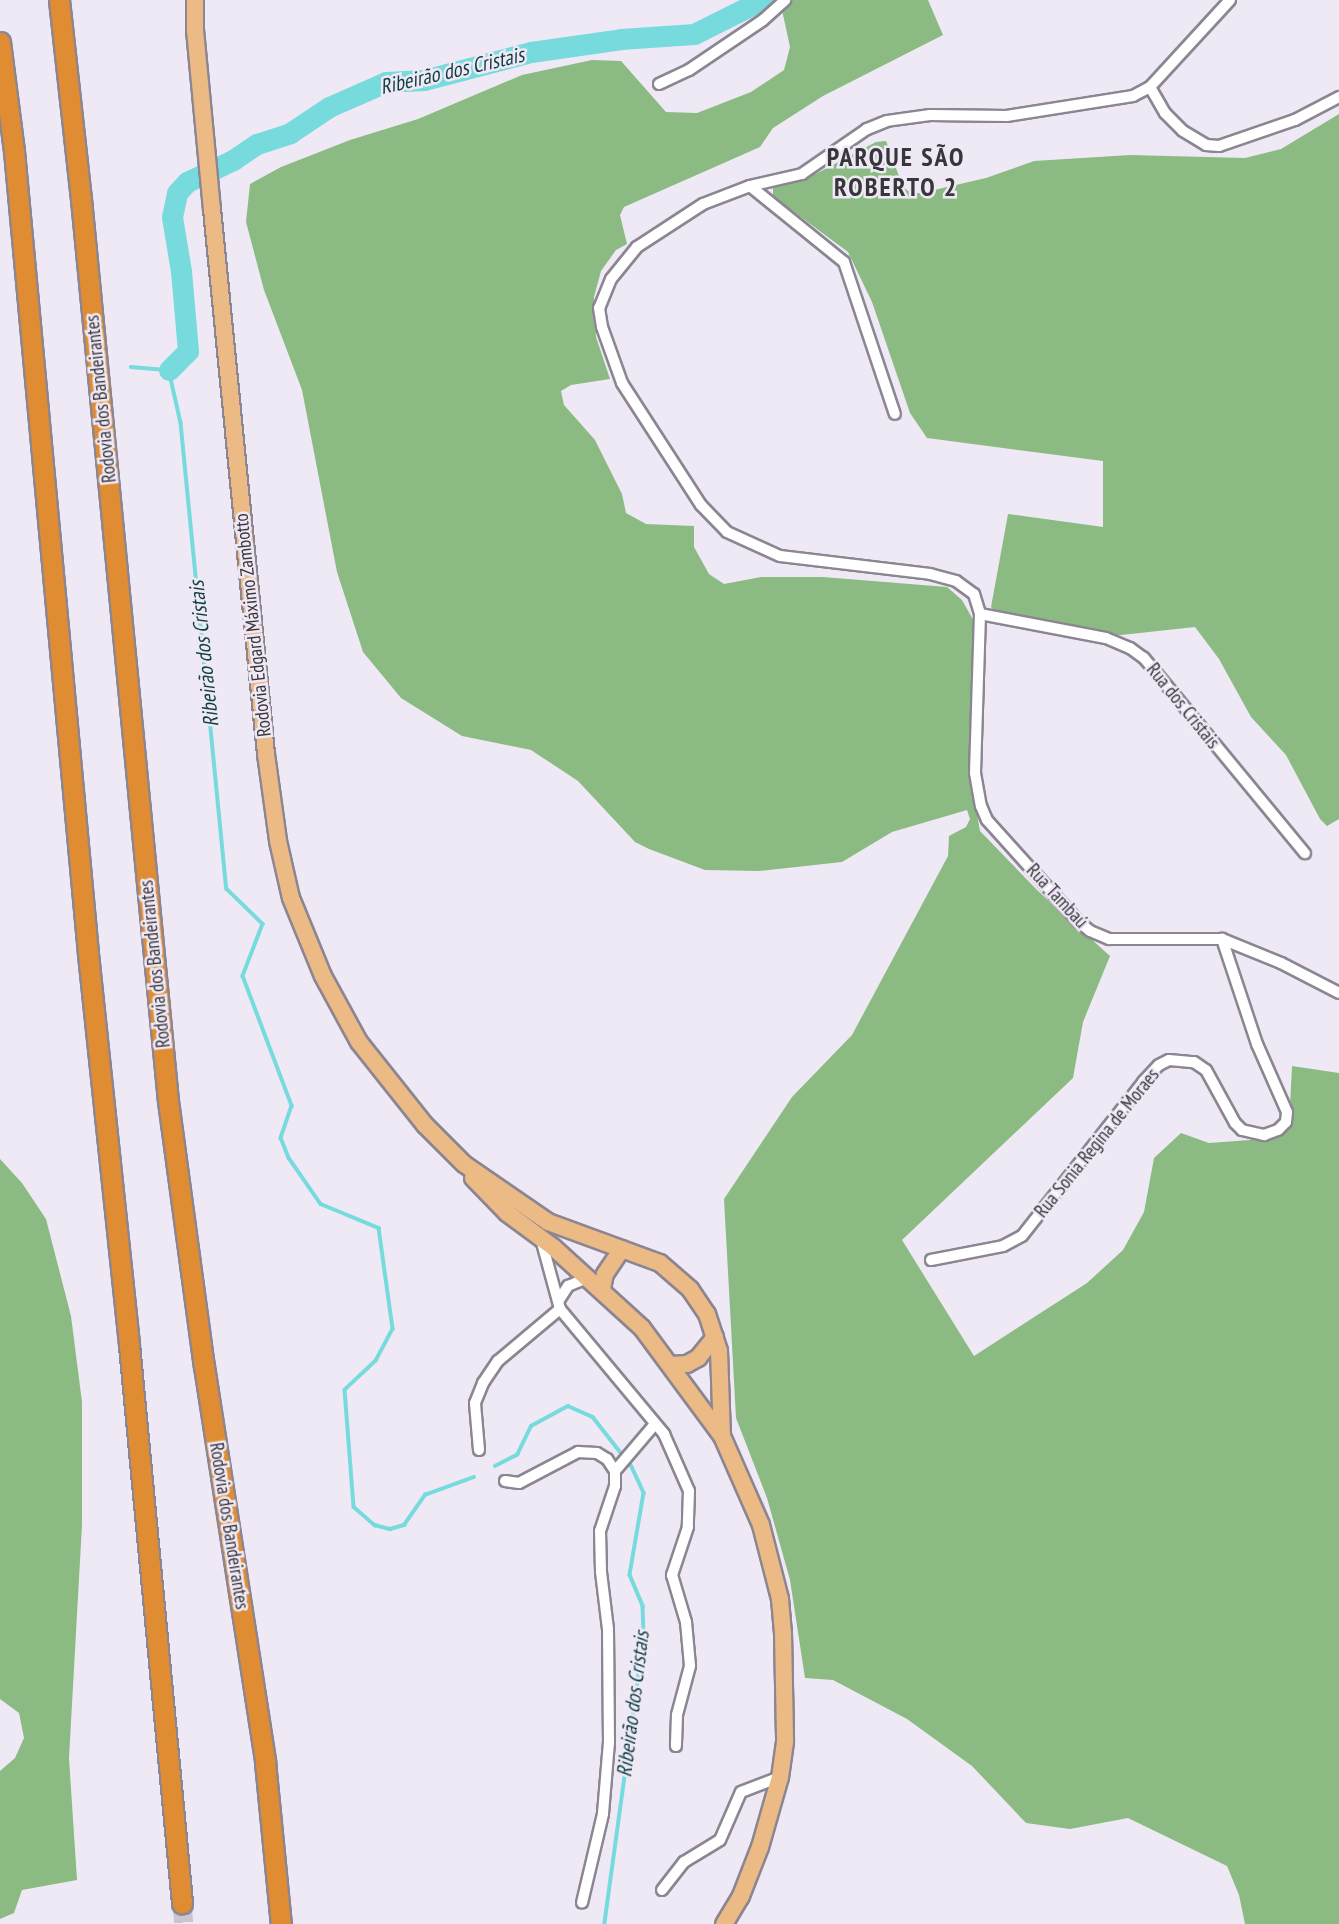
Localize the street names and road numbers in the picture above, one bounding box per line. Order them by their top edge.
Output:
street label: Rodovia dos Bandeirantes [81,314,121,484]
street label: Rodovia Edgard Máximo Zambotto [230,512,276,738]
street label: Rua dos Cristais [1142,659,1224,753]
street label: Rua Tambaú [1021,859,1093,933]
street label: Rodovia dos Bandeirantes [135,879,175,1049]
street label: Rua Sonia Regina de Moraes [1030,1064,1164,1222]
street label: Rodovia dos Bandeirantes [205,1441,253,1611]

